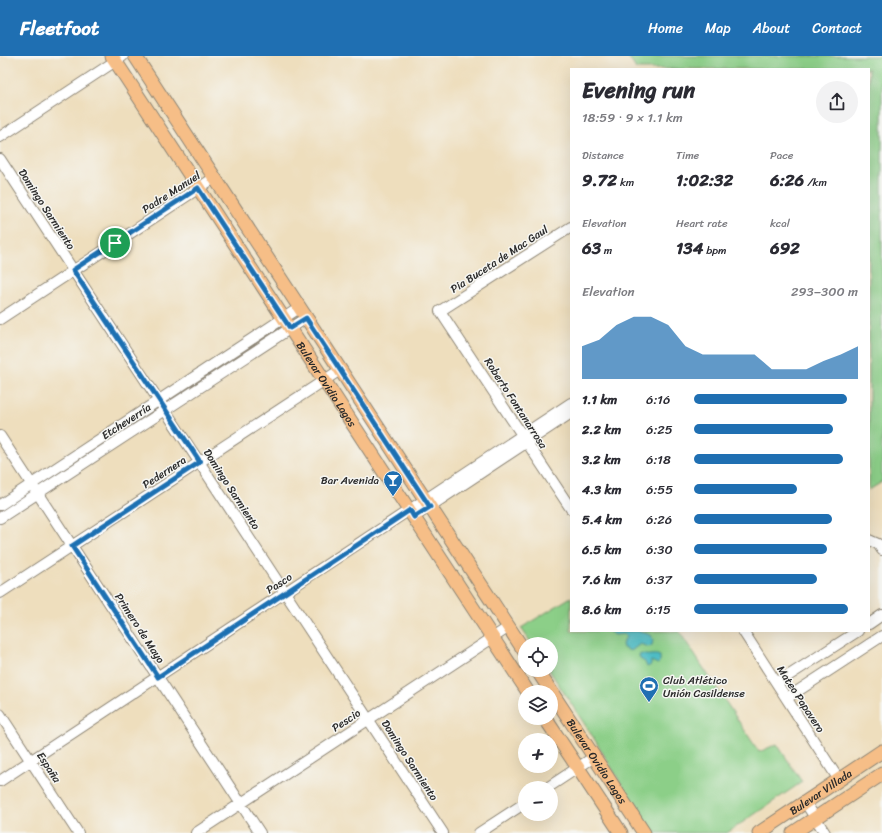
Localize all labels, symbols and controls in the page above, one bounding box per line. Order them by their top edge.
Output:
text: Fleetfoot [20,12,99,45]
text: Home [648,16,683,41]
text: Map [705,16,731,41]
text: About [753,16,790,41]
text: Contact [812,16,862,41]
text: Evening run [582,71,695,110]
button: share [816,81,858,123]
text: 18:59 · 9 × 1.1 km [582,106,683,129]
text: Distance [582,146,624,165]
text: Time [676,146,699,165]
text: Pace [770,146,793,165]
street label: Domingo Sarmiento [13,165,80,254]
text: 9.72 [582,165,617,195]
text: 1:02:32 [676,165,733,195]
text: 6:26 [770,165,804,195]
street label: Padre Manuel [138,166,205,219]
text: km [617,173,634,192]
text: /km [804,173,827,192]
text: Elevation [582,214,627,233]
text: Heart rate [676,214,728,233]
text: kcal [770,214,790,233]
street label: Pia Buceta de Mac Gaul [446,220,553,298]
pin [98,226,132,260]
icon: arrive [104,232,126,254]
text: 63 [582,233,601,263]
text: 134 [676,233,703,263]
text: 692 [770,233,800,263]
text: m [601,241,612,260]
text: bpm [703,241,726,260]
text: Elevation [582,280,635,303]
text: 293–300 m [791,280,858,303]
street label: Bulevar Ovidio Lagos [291,338,362,432]
street label: Roberto Fontanarrosa [479,354,552,453]
text: 1.1 km [582,388,617,411]
text: 6:16 [646,388,670,411]
street label: Etcheverría [98,398,155,445]
text: 2.2 km [582,418,621,441]
text: 6:25 [646,418,673,441]
street label: Domingo Sarmiento [198,445,265,534]
text: 3.2 km [582,448,621,471]
text: 6:18 [646,448,671,471]
street label: Pedernera [138,451,191,494]
bar icon: Bar Avenida [382,469,404,497]
place label: Bar Avenida [321,471,379,490]
text: 4.3 km [582,478,621,501]
text: 6:55 [646,478,673,501]
text: 5.4 km [582,508,622,531]
text: 6:26 [646,508,672,531]
text: 6.5 km [582,538,622,561]
text: 6:30 [646,538,673,561]
street label: Pasco [262,568,297,599]
text: 7.6 km [582,568,621,591]
text: 6:37 [646,568,672,591]
street label: Primero de Mayo [110,589,170,668]
text: 8.6 km [582,598,621,621]
text: 6:15 [646,598,671,621]
map controls [518,637,558,821]
button: locate [518,637,558,677]
street label: Mateo Papavero [772,662,830,737]
place label: Club Atlético Unión Casildense [663,671,745,703]
sports icon: Club Atlético Unión Casildense [638,675,660,703]
button: layers [518,685,558,725]
street label: Pescio [328,704,365,737]
street label: Bulevar Ovidio Lagos [561,715,632,809]
street label: Domingo Sarmiento [376,716,443,805]
button: + [518,733,558,773]
street label: España [31,748,66,787]
street label: Bulevar Villada [785,764,857,820]
button: − [518,781,558,821]

